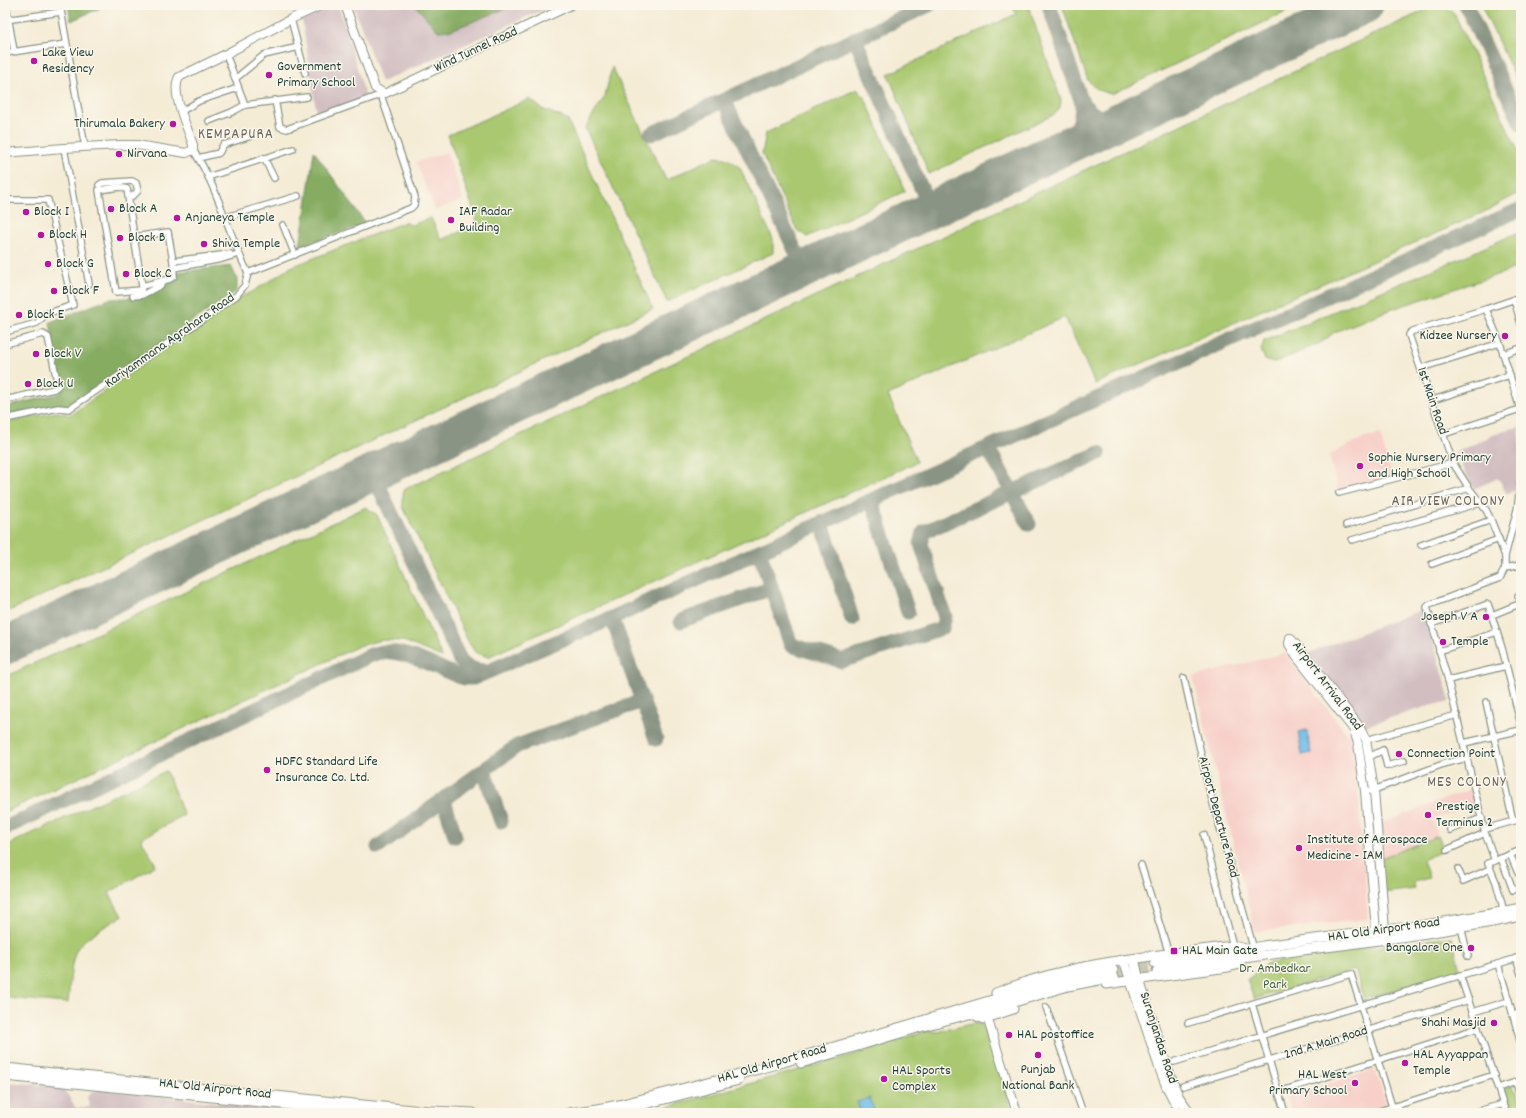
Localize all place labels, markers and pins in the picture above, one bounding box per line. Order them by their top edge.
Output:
place label: Lake View Residency [42,43,94,79]
marker: Lake View Residency [29,56,39,66]
place label: Government Primary School [277,57,356,93]
marker: Government Primary School [264,70,274,80]
place label: Thirumala Bakery [74,114,165,134]
marker: Thirumala Bakery [168,119,178,129]
place label: Nirvana [127,144,168,164]
marker: Nirvana [114,149,124,159]
place label: Block A [119,199,158,219]
place label: Block I [34,202,70,222]
place label: IAF Radar Building [459,202,513,238]
marker: Block A [106,204,116,214]
marker: Block I [21,207,31,217]
place label: Anjaneya Temple [185,208,275,228]
marker: Anjaneya Temple [172,213,182,223]
marker: IAF Radar Building [446,215,456,225]
place label: Block H [49,225,87,245]
place label: Block B [128,228,166,248]
marker: Block H [36,230,46,240]
marker: Block B [115,233,125,243]
place label: Shiva Temple [212,234,280,254]
marker: Shiva Temple [199,239,209,249]
place label: Block G [56,254,94,274]
marker: Block G [43,259,53,269]
place label: Block C [134,264,172,284]
marker: Block C [121,269,131,279]
place label: Block F [62,281,100,301]
marker: Block F [49,286,59,296]
place label: Block E [27,305,65,325]
marker: Block E [14,310,24,320]
place label: Kidzee Nursery [1419,326,1497,346]
marker: Kidzee Nursery [1500,331,1510,341]
place label: Block V [44,344,82,364]
marker: Block V [31,349,41,359]
place label: Block U [36,374,74,394]
marker: Block U [23,379,33,389]
place label: Sophie Nursery Primary and High School [1368,448,1491,484]
marker: Sophie Nursery Primary and High School [1355,461,1365,471]
place label: Joseph V A [1421,607,1478,627]
marker: Joseph V A [1481,612,1491,622]
place label: Temple [1451,632,1488,652]
marker: Temple [1438,637,1448,647]
place label: Connection Point [1407,744,1495,764]
marker: Connection Point [1394,749,1404,759]
place label: HDFC Standard Life Insurance Co. Ltd. [275,752,378,788]
marker: HDFC Standard Life Insurance Co. Ltd. [262,765,272,775]
place label: Prestige Terminus 2 [1436,797,1493,833]
marker: Prestige Terminus 2 [1423,810,1433,820]
place label: Institute of Aerospace Medicine - IAM [1307,830,1427,866]
marker: Institute of Aerospace Medicine - IAM [1294,843,1304,853]
place label: Bangalore One [1386,938,1463,958]
place label: HAL Main Gate [1182,941,1258,961]
marker: Bangalore One [1466,943,1476,953]
marker: HAL Main Gate [1169,946,1179,956]
place label: Shahi Masjid [1421,1013,1486,1033]
marker: Shahi Masjid [1489,1018,1499,1028]
place label: HAL postoffice [1017,1025,1094,1045]
marker: HAL postoffice [1004,1030,1014,1040]
place label: HAL Ayyappan Temple [1413,1045,1488,1081]
marker: Punjab National Bank [1033,1050,1043,1060]
marker: HAL Ayyappan Temple [1400,1058,1410,1068]
place label: Punjab National Bank [1002,1060,1074,1096]
place label: HAL Sports Complex [892,1061,951,1097]
place label: HAL West Primary School [1269,1065,1348,1101]
marker: HAL Sports Complex [879,1074,889,1084]
marker: HAL West Primary School [1350,1078,1360,1088]

